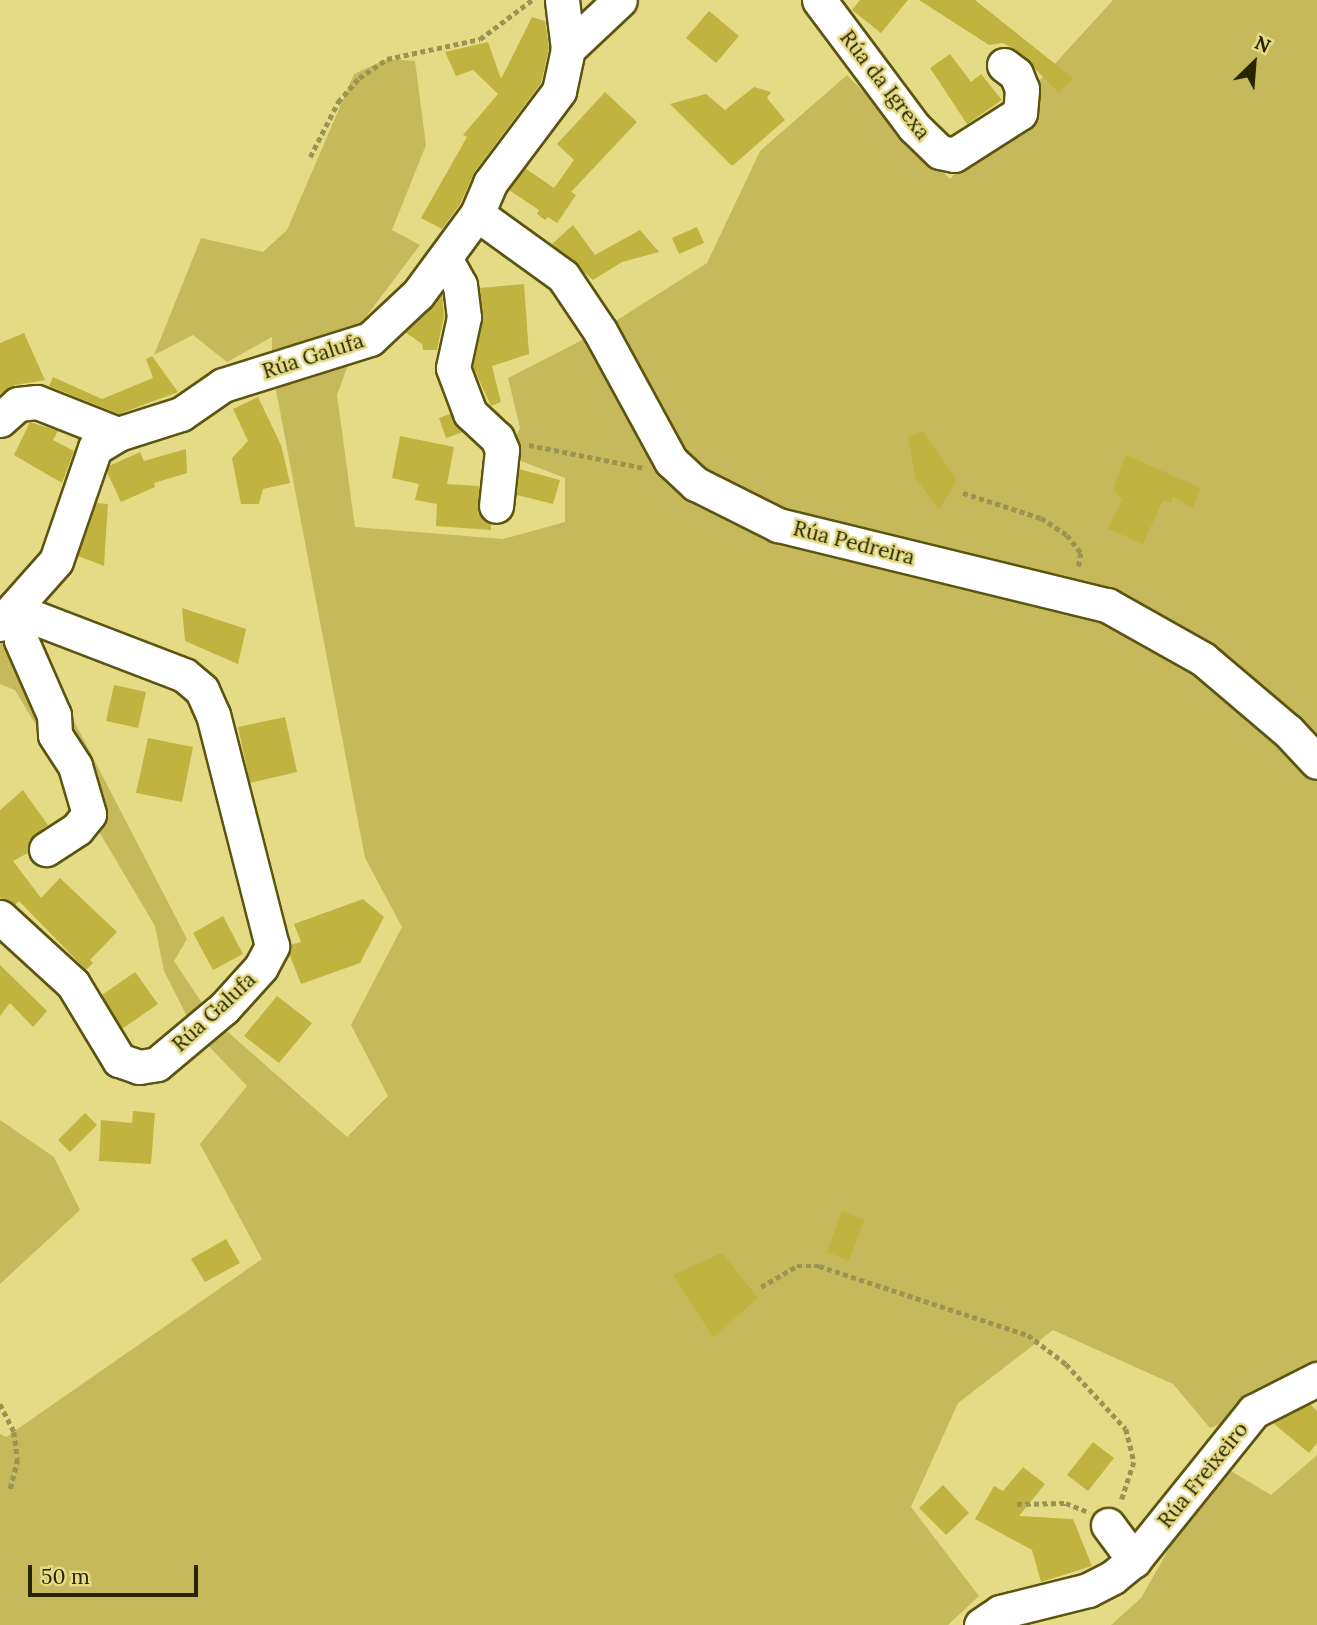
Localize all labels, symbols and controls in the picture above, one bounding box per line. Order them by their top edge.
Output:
street label: Rúa da Igrexa [835,25,935,145]
north arrow [1219,28,1289,98]
text: N [1251,30,1275,58]
street label: Rúa Galufa [259,328,367,384]
street label: Rúa Pedreira [791,516,917,570]
street label: Rúa Galufa [167,967,261,1057]
street label: Rúa Freixeiro [1153,1417,1253,1533]
scale bar [32,1552,201,1596]
text: 50 m [41,1563,90,1590]

